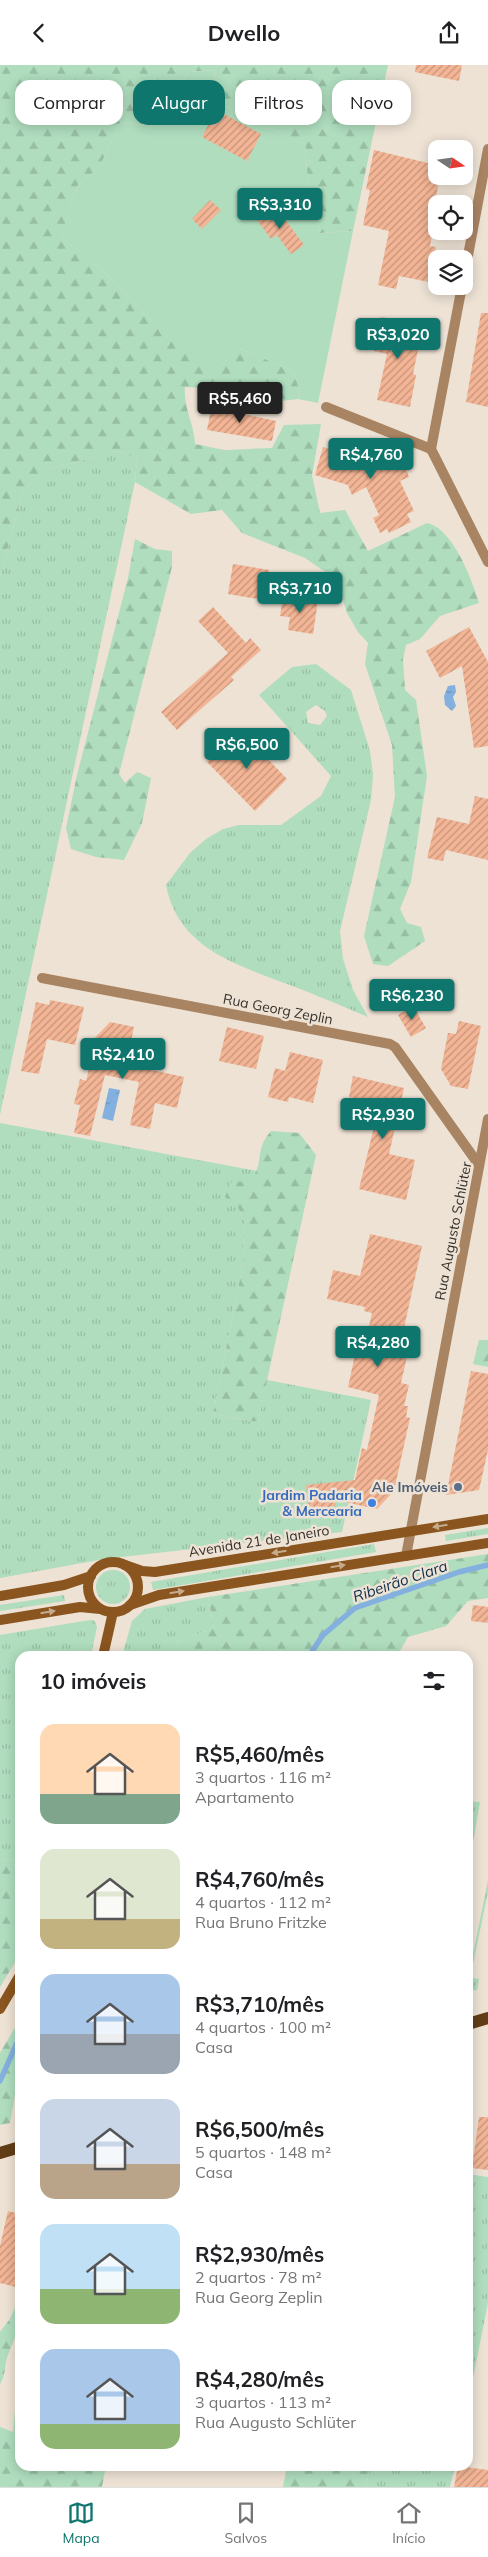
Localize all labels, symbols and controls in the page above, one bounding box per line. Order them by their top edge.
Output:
icon: back [25,19,53,47]
text: Dwello [208,19,280,47]
icon: share [435,19,463,47]
chip: Comprar [15,80,123,125]
chip: Alugar [133,80,225,125]
chip: Filtros [235,80,322,125]
chip: Novo [332,80,411,125]
north arrow [428,140,472,185]
map controls [428,140,473,295]
pin: R$3,310 [234,187,326,230]
text: R$3,310 [248,194,312,214]
button: locate [428,195,473,240]
button: layers [428,250,473,295]
pin: R$3,020 [352,317,444,360]
text: R$3,020 [366,324,430,344]
pin: R$5,460 [194,381,286,424]
text: R$5,460 [208,388,272,408]
pin: R$4,760 [325,437,417,480]
text: R$4,760 [339,444,403,464]
pin: R$3,710 [254,571,346,614]
text: R$3,710 [268,578,332,598]
pin: R$6,500 [201,727,293,770]
text: R$6,500 [215,734,279,754]
pin: R$6,230 [366,979,458,1021]
text: R$6,230 [380,985,444,1005]
street label: Rua Georg Zeplin [221,990,335,1028]
pin: R$2,410 [77,1037,169,1080]
text: R$2,410 [91,1044,155,1064]
pin: R$2,930 [337,1097,429,1140]
text: R$2,930 [351,1104,415,1124]
street label: Rua Augusto Schlüter [431,1159,475,1302]
pin: R$4,280 [332,1325,424,1368]
text: R$4,280 [346,1332,410,1352]
place label: Ale Imóveis [372,1478,448,1496]
marker: Ale Imóveis [452,1481,464,1493]
place label: Jardim Padaria & Mercearia [261,1486,362,1520]
marker: Jardim Padaria & Mercearia [366,1497,378,1509]
street label: Avenida 21 de Janeiro [187,1521,331,1561]
one-way arrow [432,1523,448,1531]
one-way arrow [271,1548,287,1556]
water label: Ribeirão Clara [350,1556,450,1606]
one-way arrow [330,1562,346,1570]
one-way arrow [170,1588,186,1596]
one-way arrow [41,1608,57,1616]
icon: filters [420,1667,448,1695]
text: 10 imóveis [40,1668,146,1694]
text: R$5,460/mês [195,1741,324,1767]
icon: home [80,1744,140,1804]
text: 3 quartos · 116 m² [195,1767,331,1787]
text: Apartamento [195,1787,294,1807]
text: R$4,760/mês [195,1866,324,1892]
icon: home [80,1869,140,1929]
text: 4 quartos · 112 m² [195,1892,331,1912]
text: Rua Bruno Fritzke [195,1912,327,1932]
text: R$3,710/mês [195,1991,324,2017]
icon: home [80,1994,140,2054]
text: 4 quartos · 100 m² [195,2017,331,2037]
text: Casa [195,2037,233,2057]
text: R$6,500/mês [195,2116,324,2142]
icon: home [80,2119,140,2179]
text: 5 quartos · 148 m² [195,2142,331,2162]
text: Casa [195,2162,233,2182]
text: R$2,930/mês [195,2241,324,2267]
icon: home [80,2244,140,2304]
text: 2 quartos · 78 m² [195,2267,322,2287]
text: Rua Georg Zeplin [195,2287,323,2307]
text: R$4,280/mês [195,2366,324,2392]
icon: home [80,2369,140,2429]
text: 3 quartos · 113 m² [195,2392,331,2412]
text: Rua Augusto Schlüter [195,2412,356,2432]
tab: Mapa [62,2499,100,2547]
tab: Salvos [225,2499,267,2547]
tab: Início [392,2499,426,2547]

